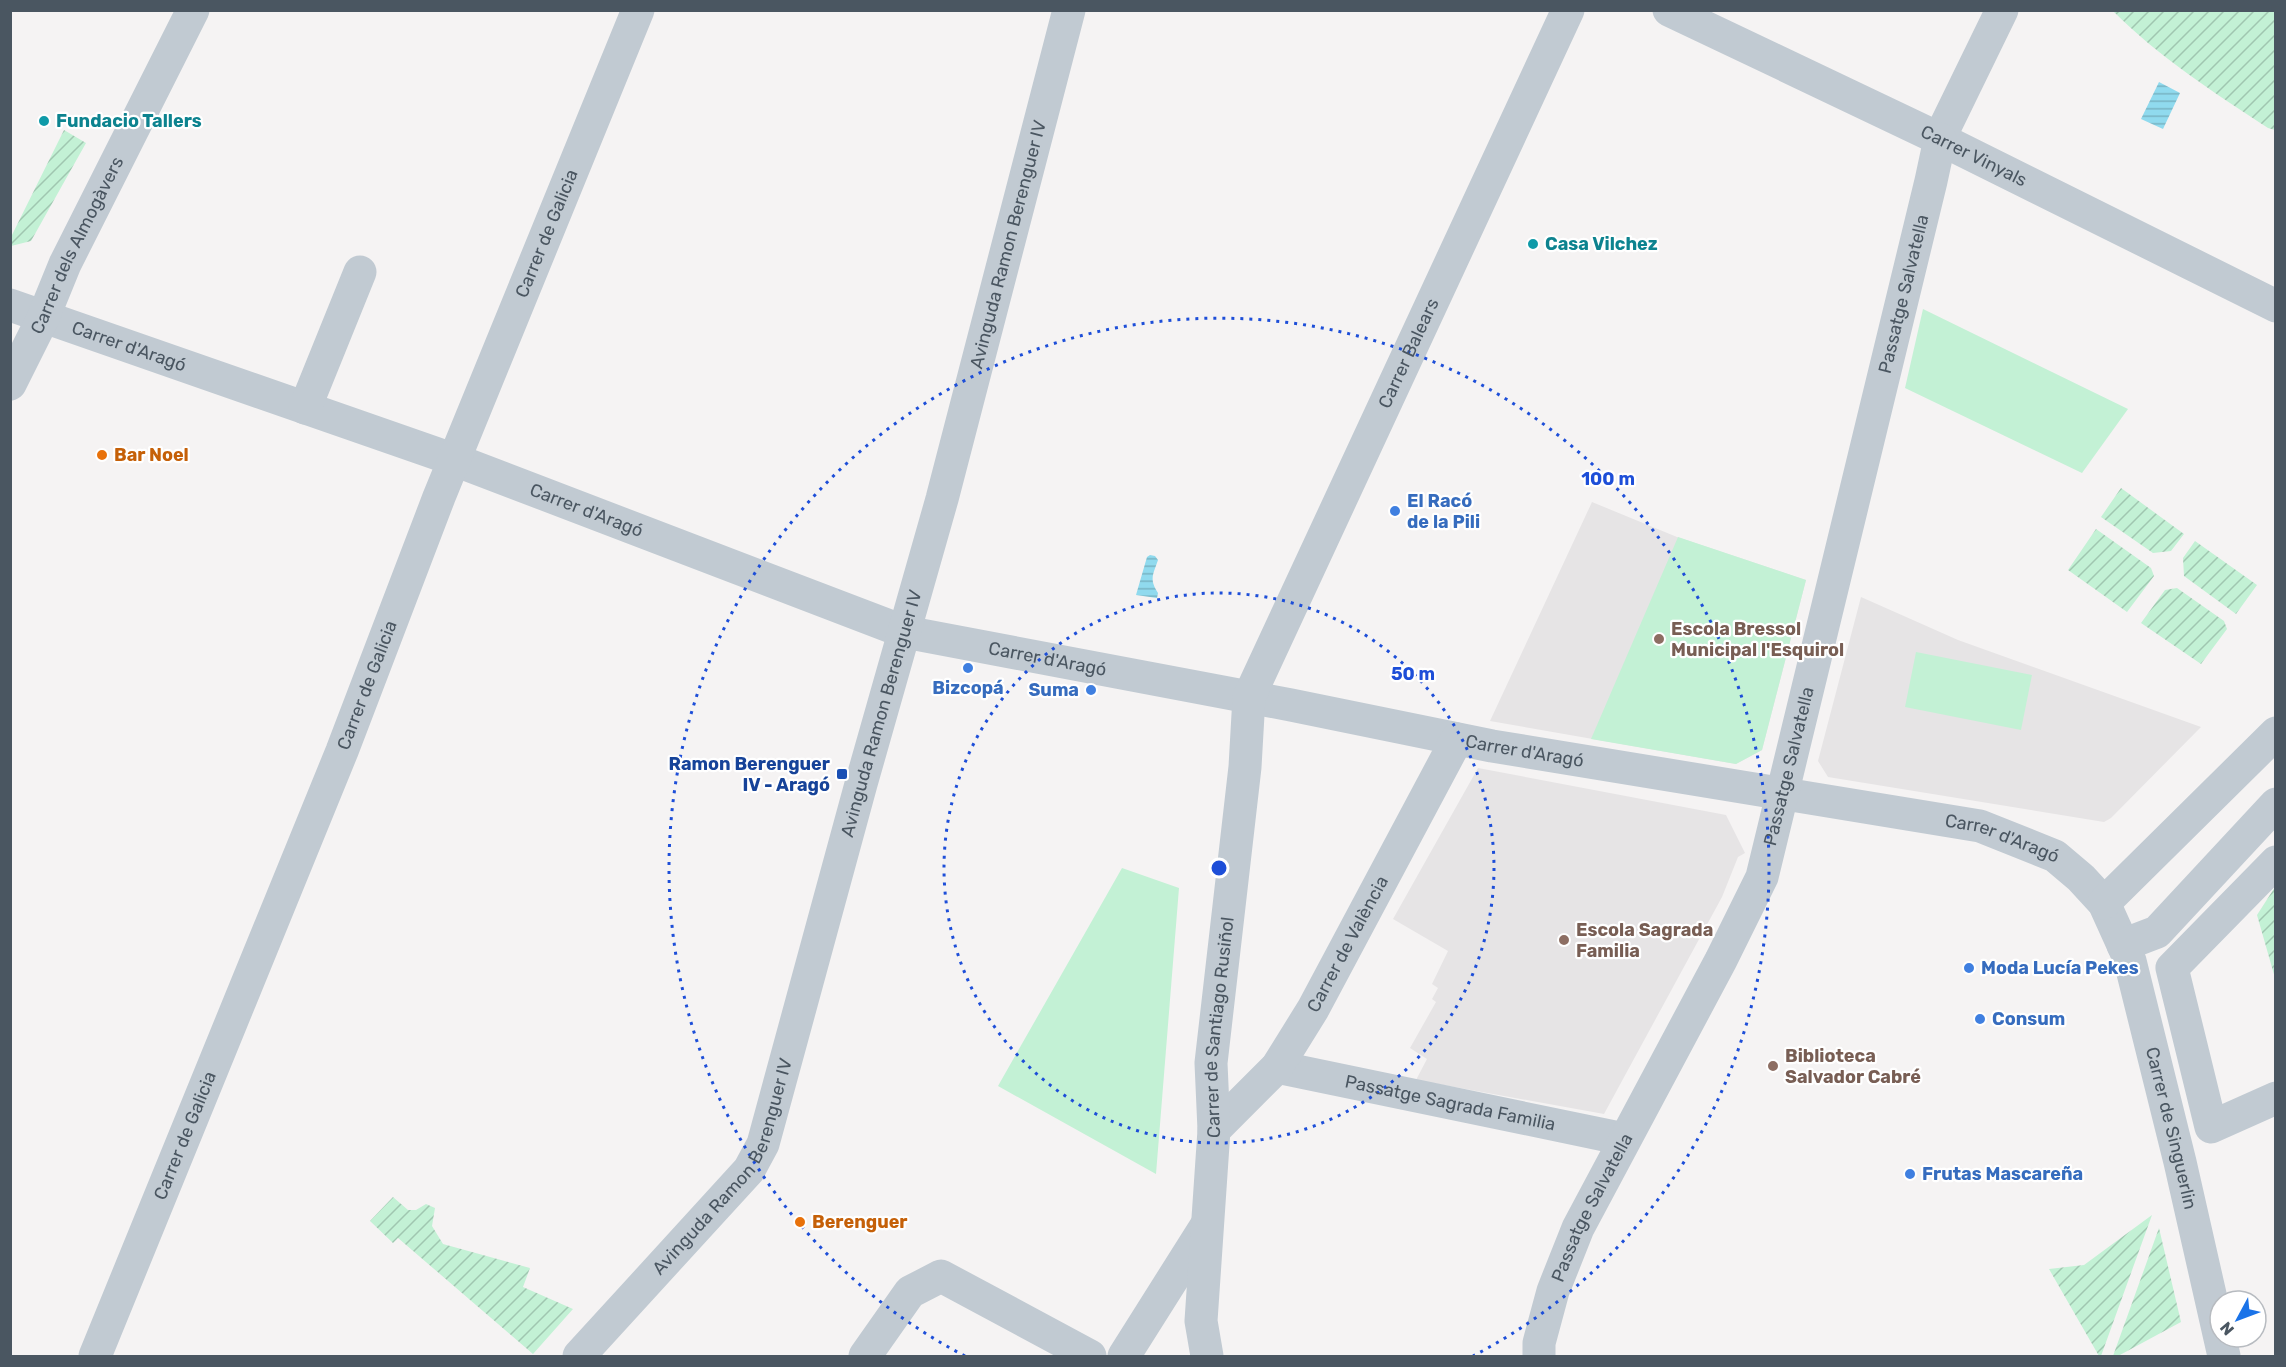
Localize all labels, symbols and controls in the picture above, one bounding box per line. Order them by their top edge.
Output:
place label: Fundacio Tallers [56,110,202,132]
marker: Fundacio Tallers [37,114,51,128]
street label: Avinguda Ramon Berenguer IV [965,118,1051,371]
street label: Carrer Vinyals [1917,120,2031,191]
street label: Carrer dels Almogàvers [26,153,128,338]
street label: Carrer de Galicia [511,166,583,301]
street label: Passatge Salvatella [1874,212,1933,376]
place label: Casa Vilchez [1545,233,1658,255]
marker: Casa Vilchez [1526,237,1540,251]
street label: Carrer Balears [1374,295,1444,412]
street label: Carrer d'Aragó [69,316,189,377]
place label: Bar Noel [114,444,189,466]
marker: Bar Noel [95,448,109,462]
text: 100 m [1581,468,1635,490]
street label: Carrer d'Aragó [527,479,646,542]
place label: El Racó de la Pili [1407,490,1480,533]
marker: El Racó de la Pili [1388,504,1402,518]
street label: Avinguda Ramon Berenguer IV [836,587,927,840]
street label: Carrer de Galicia [332,617,402,753]
place label: Escola Bressol Municipal l'Esquirol [1671,618,1844,661]
marker: Escola Bressol Municipal l'Esquirol [1652,632,1666,646]
street label: Carrer d'Aragó [987,637,1108,681]
marker: Bizcopá [961,661,975,675]
text: 50 m [1391,663,1435,685]
place label: Bizcopá [932,677,1004,699]
place label: Suma [1028,679,1079,701]
marker: Suma [1084,683,1098,697]
street label: Passatge Salvatella [1759,685,1819,848]
street label: Carrer d'Aragó [1464,730,1585,772]
place label: Ramon Berenguer IV - Aragó [669,753,830,796]
marker: Ramon Berenguer IV - Aragó [835,767,849,781]
street label: Carrer d'Aragó [1943,809,2062,868]
centre of rings [1209,858,1229,878]
street label: Carrer de València [1302,872,1393,1016]
street label: Carrer de Santiago Rusiñol [1200,916,1239,1139]
place label: Escola Sagrada Familia [1576,919,1713,962]
marker: Escola Sagrada Familia [1557,933,1571,947]
place label: Moda Lucía Pekes [1981,957,2139,979]
marker: Moda Lucía Pekes [1962,961,1976,975]
place label: Consum [1992,1008,2065,1030]
marker: Consum [1973,1012,1987,1026]
place label: Biblioteca Salvador Cabré [1785,1045,1921,1088]
street label: Carrer de Singuerlin [2141,1045,2201,1211]
street label: Avinguda Ramon Berenguer IV [648,1056,797,1279]
marker: Biblioteca Salvador Cabré [1766,1059,1780,1073]
street label: Carrer de Galicia [149,1068,221,1203]
street label: Passatge Sagrada Familia [1343,1070,1558,1136]
street label: Passatge Salvatella [1547,1130,1637,1285]
place label: Frutas Mascareña [1922,1163,2083,1185]
marker: Frutas Mascareña [1903,1167,1917,1181]
place label: Berenguer [812,1211,908,1233]
marker: Berenguer [793,1215,807,1229]
north arrow [2208,1289,2268,1349]
text: N [2216,1318,2238,1339]

